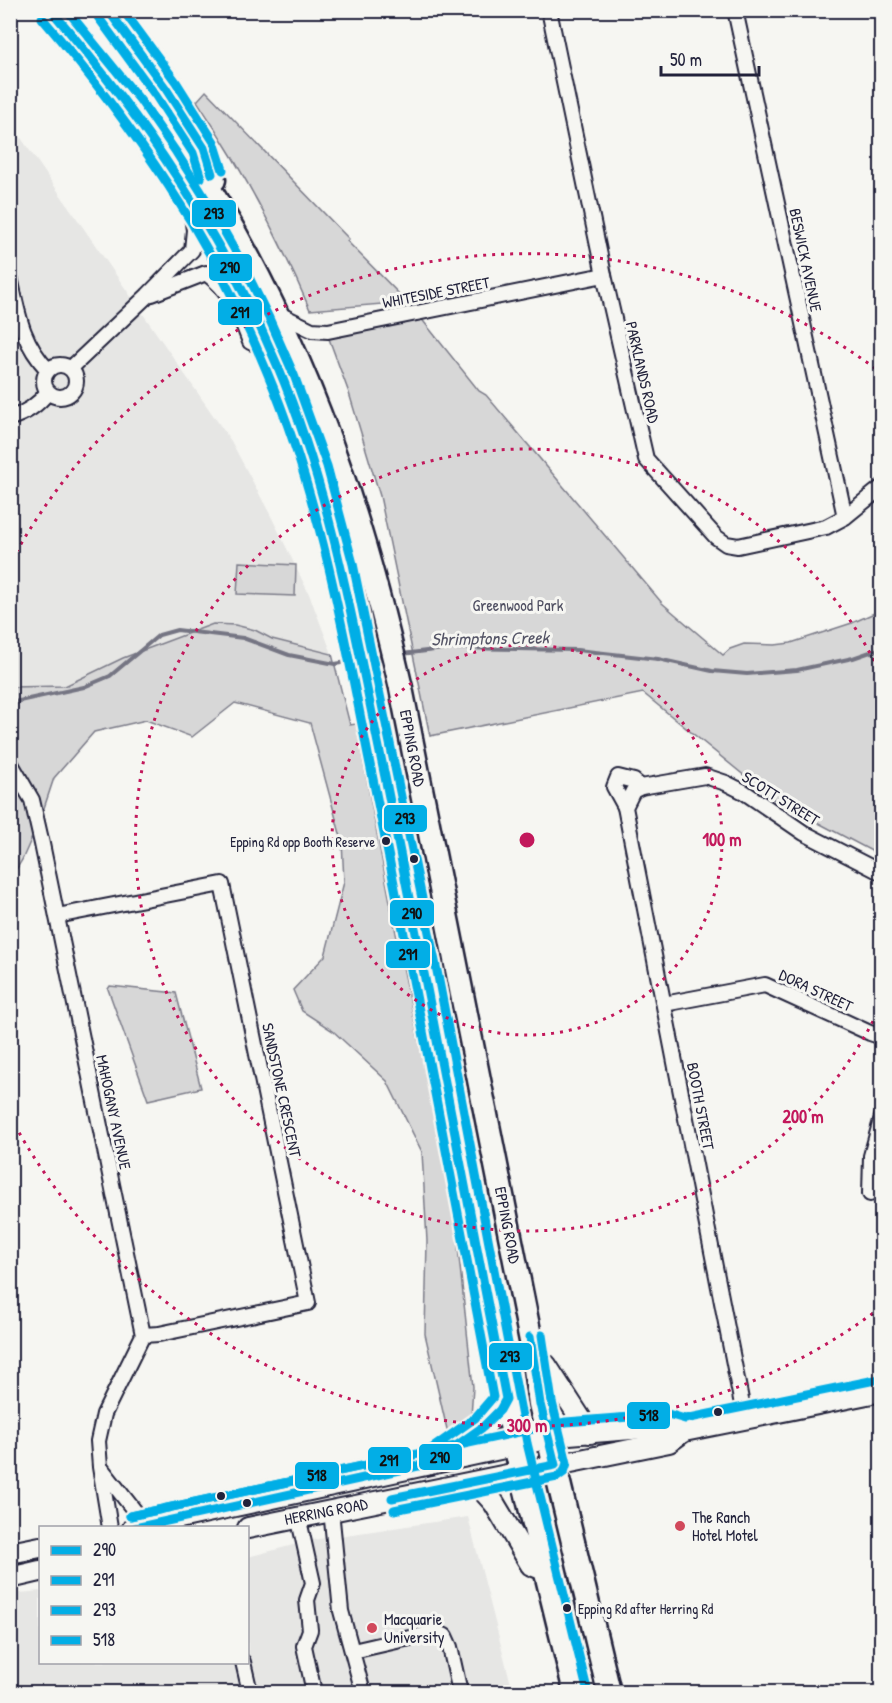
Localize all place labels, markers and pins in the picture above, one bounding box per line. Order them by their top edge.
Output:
centre of rings [517,830,537,850]
place label: Epping Rd opp Booth Reserve [230,832,375,852]
marker: Epping Rd opp Booth Reserve [380,835,392,847]
unlabelled marker [408,853,420,865]
unlabelled marker [712,1406,724,1418]
unlabelled marker [215,1490,227,1502]
unlabelled marker [241,1497,253,1509]
place label: The Ranch Hotel Motel [692,1506,759,1546]
marker: The Ranch Hotel Motel [673,1519,687,1533]
place label: Epping Rd after Herring Rd [578,1599,714,1619]
marker: Epping Rd after Herring Rd [561,1602,573,1614]
place label: Macquarie University [384,1608,445,1648]
marker: Macquarie University [365,1621,379,1635]

